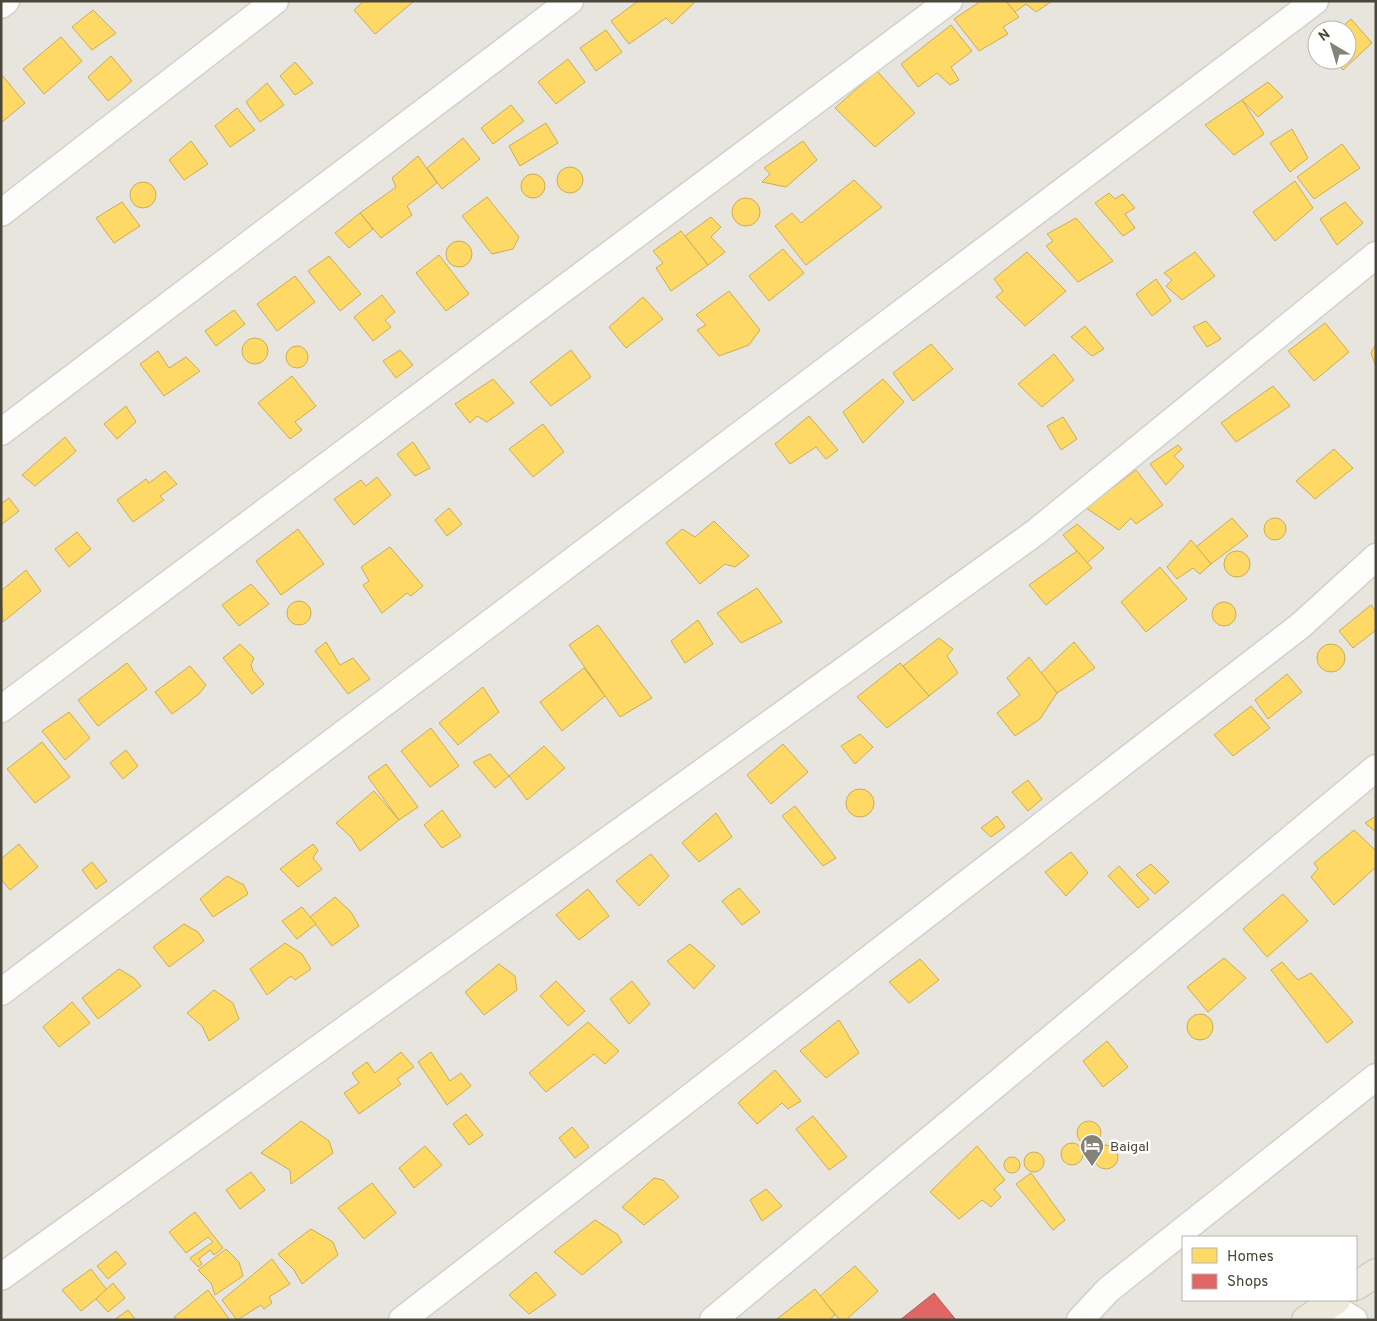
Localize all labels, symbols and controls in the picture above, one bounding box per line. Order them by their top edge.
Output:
north arrow [1307,20,1357,70]
text: N [1316,26,1334,46]
hotel icon: Baigal [1079,1133,1105,1167]
place label: Baigal [1110,1139,1149,1156]
legend [1182,1236,1357,1301]
text: Homes [1227,1248,1274,1267]
text: Shops [1227,1273,1268,1292]

